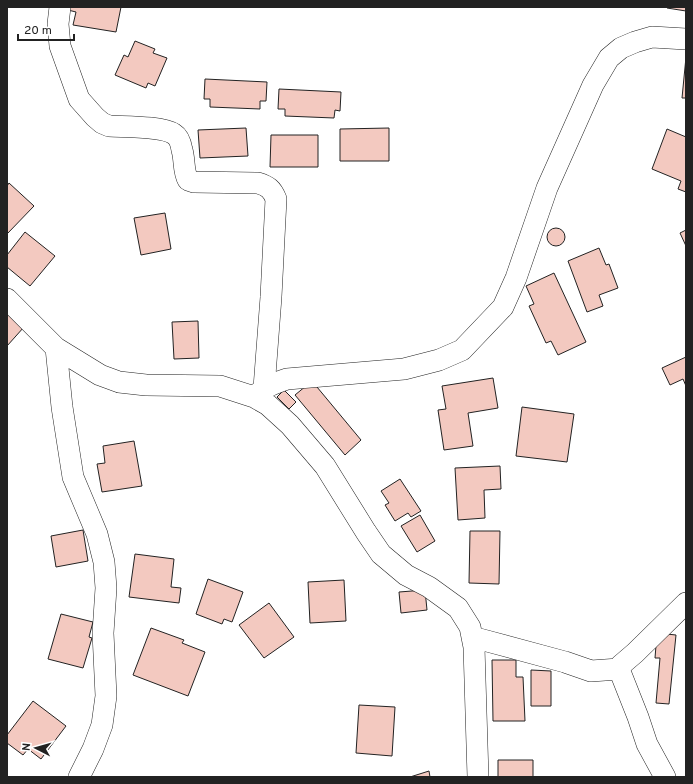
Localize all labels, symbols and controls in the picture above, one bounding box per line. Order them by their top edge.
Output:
scale bar [18,16,74,42]
text: 20 m [24,23,52,39]
north arrow [16,728,56,768]
text: N [20,742,34,752]

